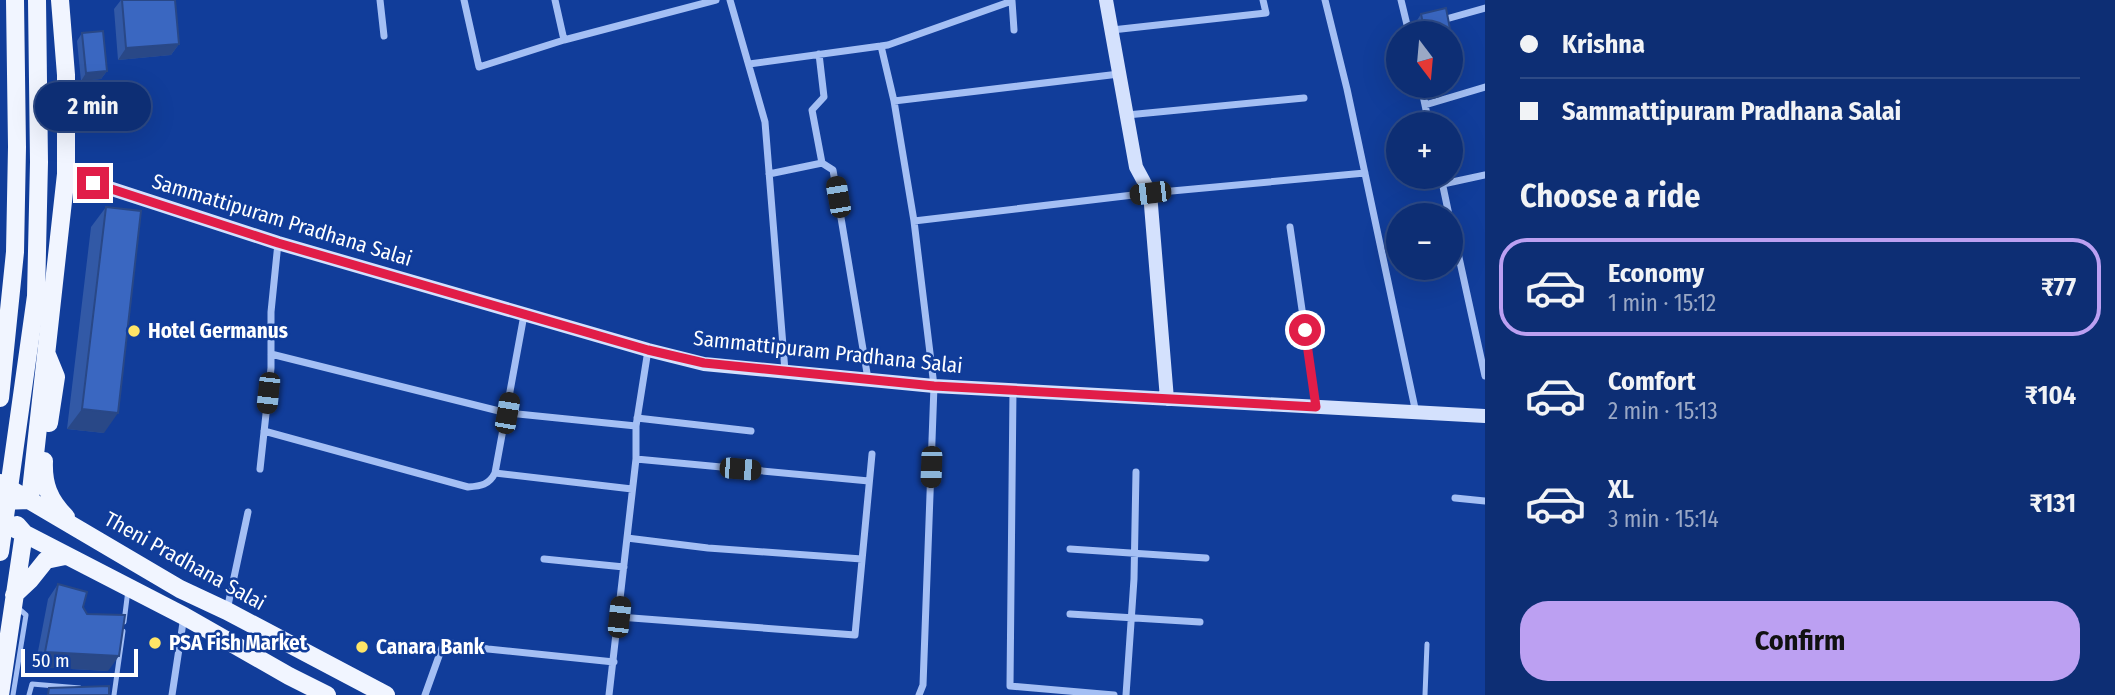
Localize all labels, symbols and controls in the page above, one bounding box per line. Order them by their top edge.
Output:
north arrow [1386,21,1463,98]
map controls [1386,21,1463,280]
text: Krishna [1562,29,1645,60]
callout: 2 min [35,82,151,130]
text: 2 min [68,92,119,120]
text: Sammattipuram Pradhana Salai [1562,96,1901,127]
button: + [1386,112,1463,189]
route end [77,167,109,199]
street label: Sammattipuram Pradhana Salai [149,168,415,272]
car [825,174,852,220]
text: Choose a ride [1520,177,1701,215]
car [1128,180,1173,206]
button: − [1386,203,1463,280]
icon: car [1524,256,1587,319]
text: Economy [1608,258,1704,289]
text: ₹77 [2041,272,2076,303]
text: 1 min · 15:12 [1608,289,1716,317]
route start [1289,314,1321,346]
place label: Hotel Germanus [148,318,288,344]
marker: Hotel Germanus [126,323,142,339]
street label: Sammattipuram Pradhana Salai [692,325,964,379]
icon: car [1524,364,1587,427]
text: Comfort [1608,366,1696,397]
car [256,371,281,415]
text: ₹104 [2025,380,2076,411]
car [494,390,521,436]
text: 2 min · 15:13 [1608,397,1718,425]
car [920,446,943,488]
car [719,457,762,481]
icon: car [1524,472,1587,535]
text: XL [1608,474,1634,505]
text: ₹131 [2030,488,2076,519]
text: 3 min · 15:14 [1608,505,1719,533]
street label: Theni Pradhana Salai [100,506,270,616]
car [607,595,632,639]
button: Confirm [1520,601,2080,681]
place label: PSA Fish Market [169,630,308,656]
place label: Canara Bank [376,634,485,660]
marker: PSA Fish Market [147,635,163,651]
marker: Canara Bank [354,639,370,655]
scale bar [21,646,138,678]
text: 50 m [32,649,70,672]

